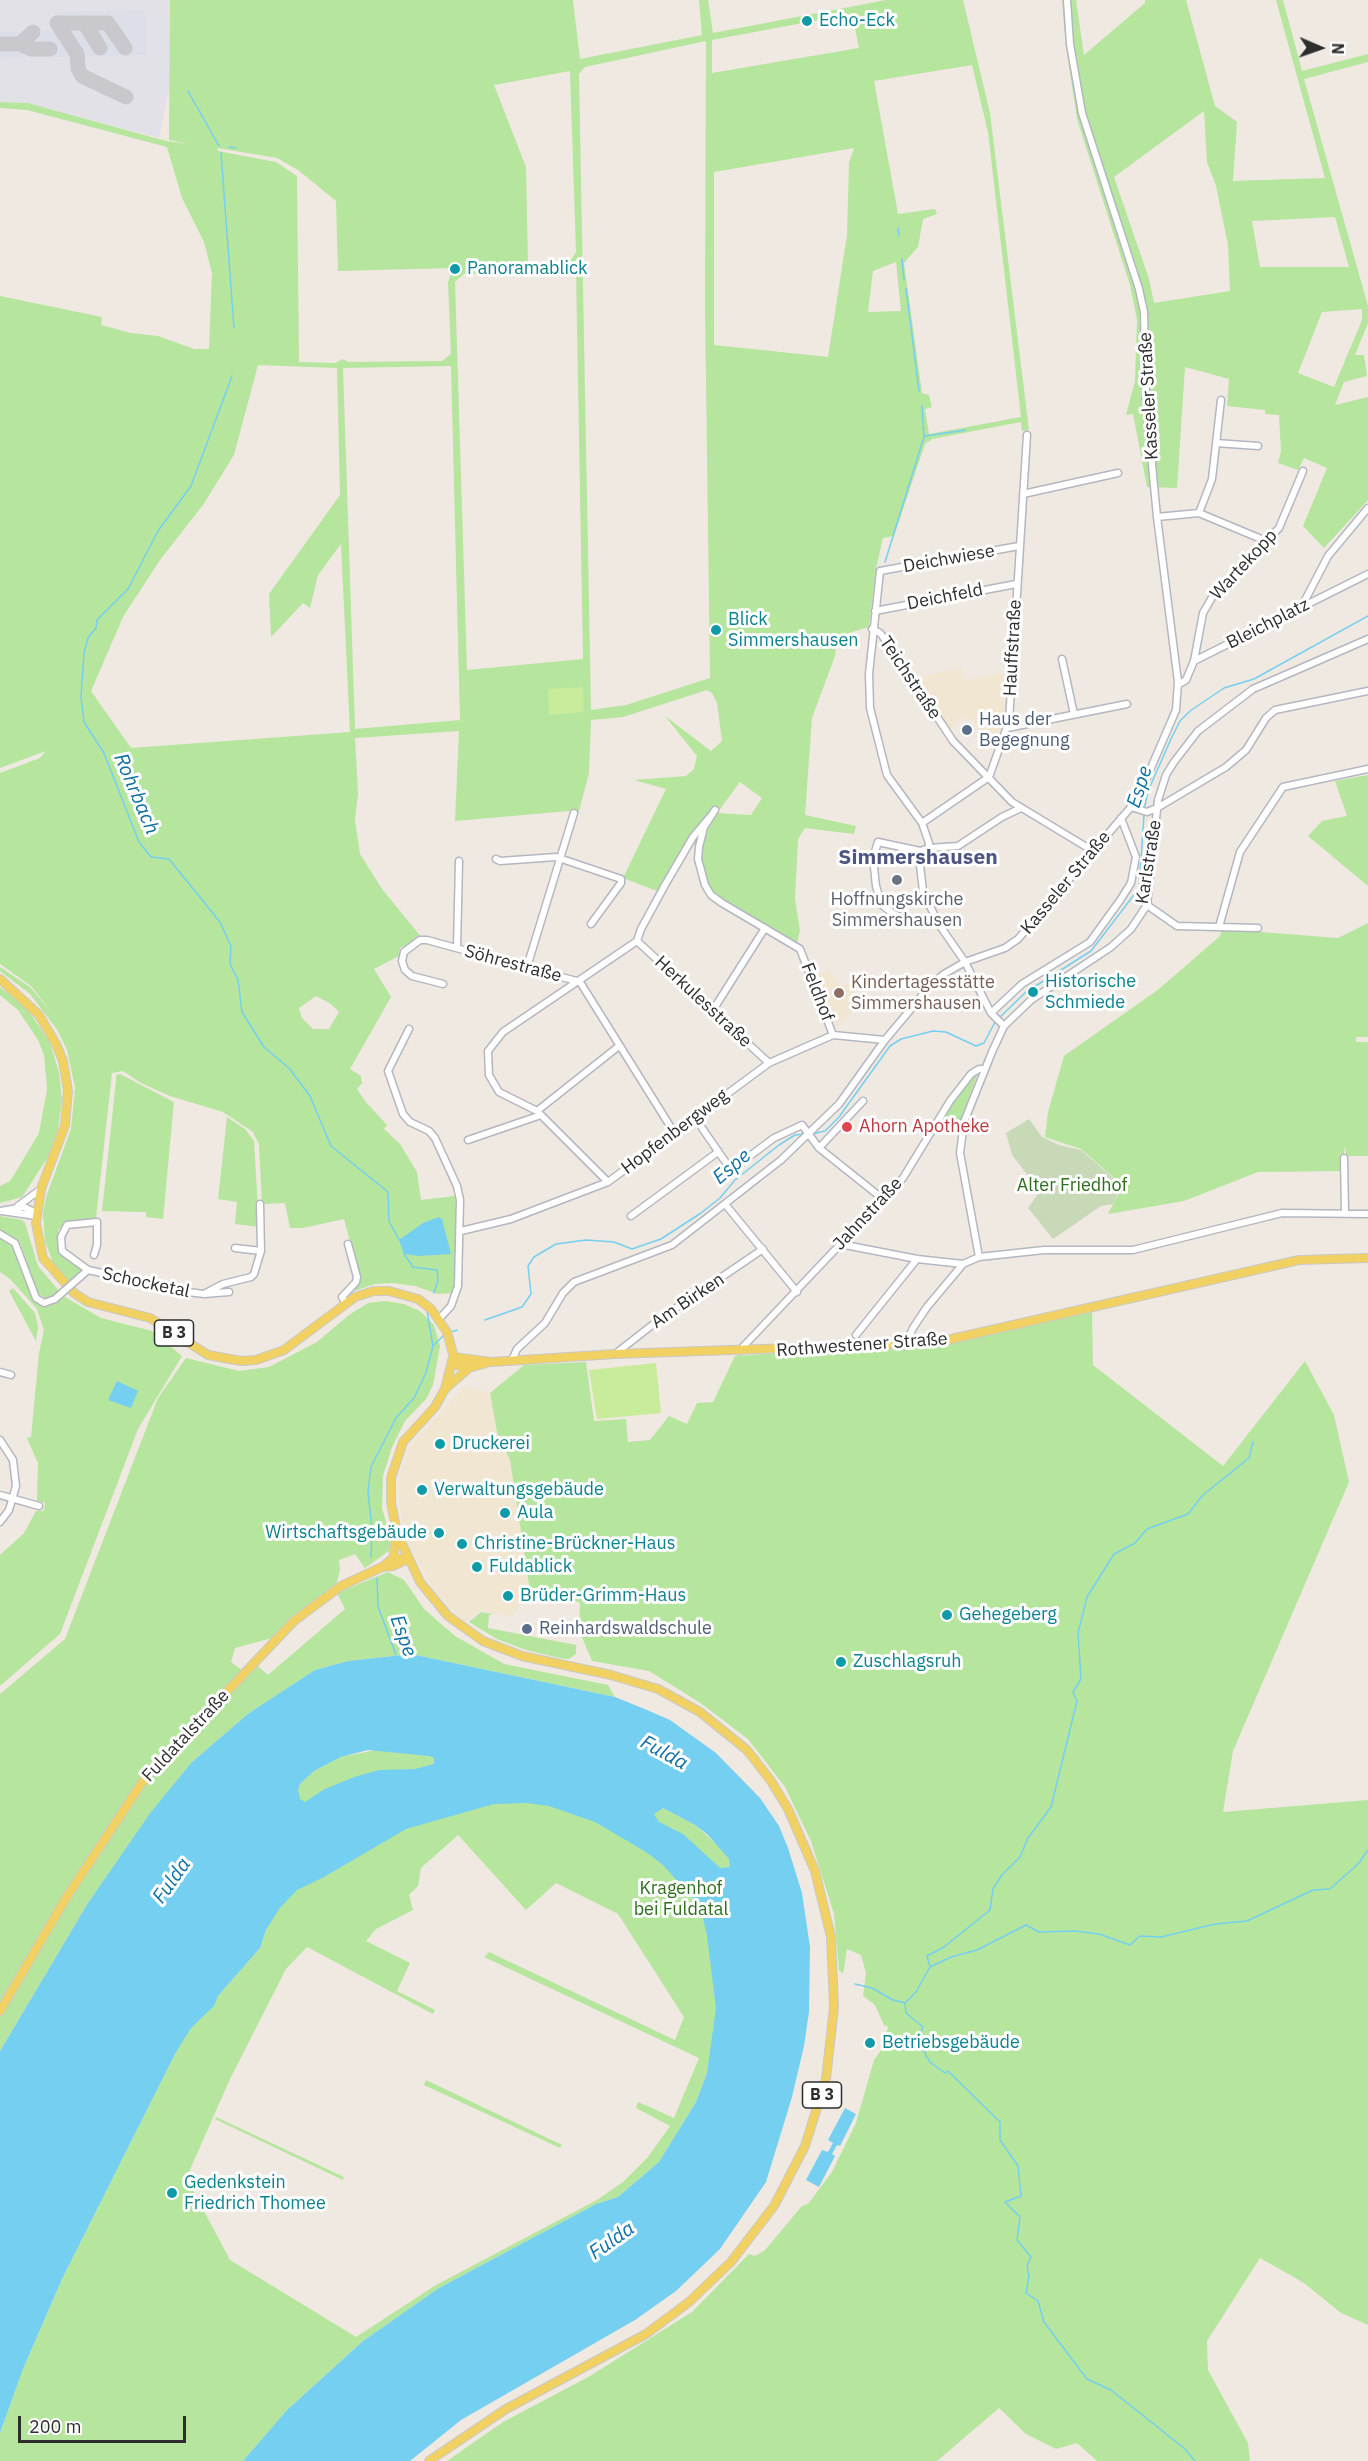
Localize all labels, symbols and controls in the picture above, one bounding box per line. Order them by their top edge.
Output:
place label: Echo-Eck [819,10,895,32]
marker: Echo-Eck [800,14,814,28]
north arrow [1290,18,1350,78]
text: N [1328,42,1348,55]
place label: Panoramablick [467,258,587,280]
marker: Panoramablick [448,262,462,276]
street label: Kasseler Straße [1135,332,1163,460]
street label: Wartekopp [1206,525,1282,605]
street label: Deichwiese [902,540,996,578]
street label: Deichfeld [905,579,985,615]
street label: Bleichplatz [1223,594,1313,654]
street label: Hauffstraße [1000,599,1026,697]
place label: Blick Simmershausen [728,609,859,652]
marker: Blick Simmershausen [709,623,723,637]
street label: Teichstraße [874,632,946,724]
place label: Haus der Begegnung [979,709,1070,752]
marker: Haus der Begegnung [960,723,974,737]
water label: Rohrbach [108,750,164,838]
water label: Espe [1122,763,1158,811]
street label: Karlstraße [1132,818,1166,906]
street label: Kasseler Straße [1017,827,1115,939]
district label: Simmershausen [838,845,998,871]
marker: Hoffnungskirche Simmershausen [890,873,904,887]
place label: Hoffnungskirche Simmershausen [831,889,963,932]
street label: Söhrestraße [462,941,564,987]
street label: Herkulesstraße [650,952,756,1052]
street label: Feldhof [796,960,838,1024]
place label: Historische Schmiede [1045,971,1136,1014]
place label: Kindertagesstätte Simmershausen [851,972,995,1014]
marker: Historische Schmiede [1026,985,1040,999]
marker: Kindertagesstätte Simmershausen [832,986,846,1000]
street label: Hopfenbergweg [617,1085,733,1179]
place label: Ahorn Apotheke [859,1116,989,1138]
marker: Ahorn Apotheke [840,1120,854,1134]
water label: Espe [708,1144,756,1190]
street label: Jahnstraße [829,1173,907,1255]
park label: Alter Friedhof [1017,1175,1127,1197]
street label: Schocketal [100,1263,192,1303]
street label: Am Birken [647,1269,729,1333]
road number: B 3 [154,1320,194,1346]
street label: Rothwestener Straße [776,1328,948,1362]
place label: Druckerei [452,1433,530,1455]
marker: Druckerei [433,1437,447,1451]
place label: Verwaltungsgebäude [434,1479,604,1501]
marker: Verwaltungsgebäude [415,1483,429,1497]
place label: Aula [517,1502,553,1524]
marker: Aula [498,1506,512,1520]
place label: Wirtschaftsgebäude [265,1522,427,1544]
marker: Wirtschaftsgebäude [432,1526,446,1540]
place label: Christine-Brückner-Haus [474,1533,675,1555]
marker: Christine-Brückner-Haus [455,1537,469,1551]
place label: Fuldablick [489,1556,572,1578]
marker: Fuldablick [470,1560,484,1574]
place label: Brüder-Grimm-Haus [520,1585,686,1607]
marker: Brüder-Grimm-Haus [501,1589,515,1603]
place label: Gehegeberg [959,1604,1057,1626]
marker: Gehegeberg [940,1608,954,1622]
water label: Espe [384,1612,422,1660]
place label: Reinhardswaldschule [539,1618,712,1640]
marker: Reinhardswaldschule [520,1622,534,1636]
place label: Zuschlagsruh [853,1651,961,1673]
marker: Zuschlagsruh [834,1655,848,1669]
street label: Fuldatalstraße [138,1685,234,1787]
water label: Fulda [636,1730,692,1776]
water label: Fulda [148,1854,196,1908]
park label: Kragenhof bei Fuldatal [634,1878,728,1920]
place label: Betriebsgebäude [882,2032,1020,2054]
marker: Betriebsgebäude [863,2036,877,2050]
road number: B 3 [802,2082,842,2108]
place label: Gedenkstein Friedrich Thomee [184,2172,326,2214]
marker: Gedenkstein Friedrich Thomee [165,2186,179,2200]
water label: Fulda [585,2217,639,2265]
scale bar [21,2404,189,2442]
text: 200 m [29,2415,81,2438]

